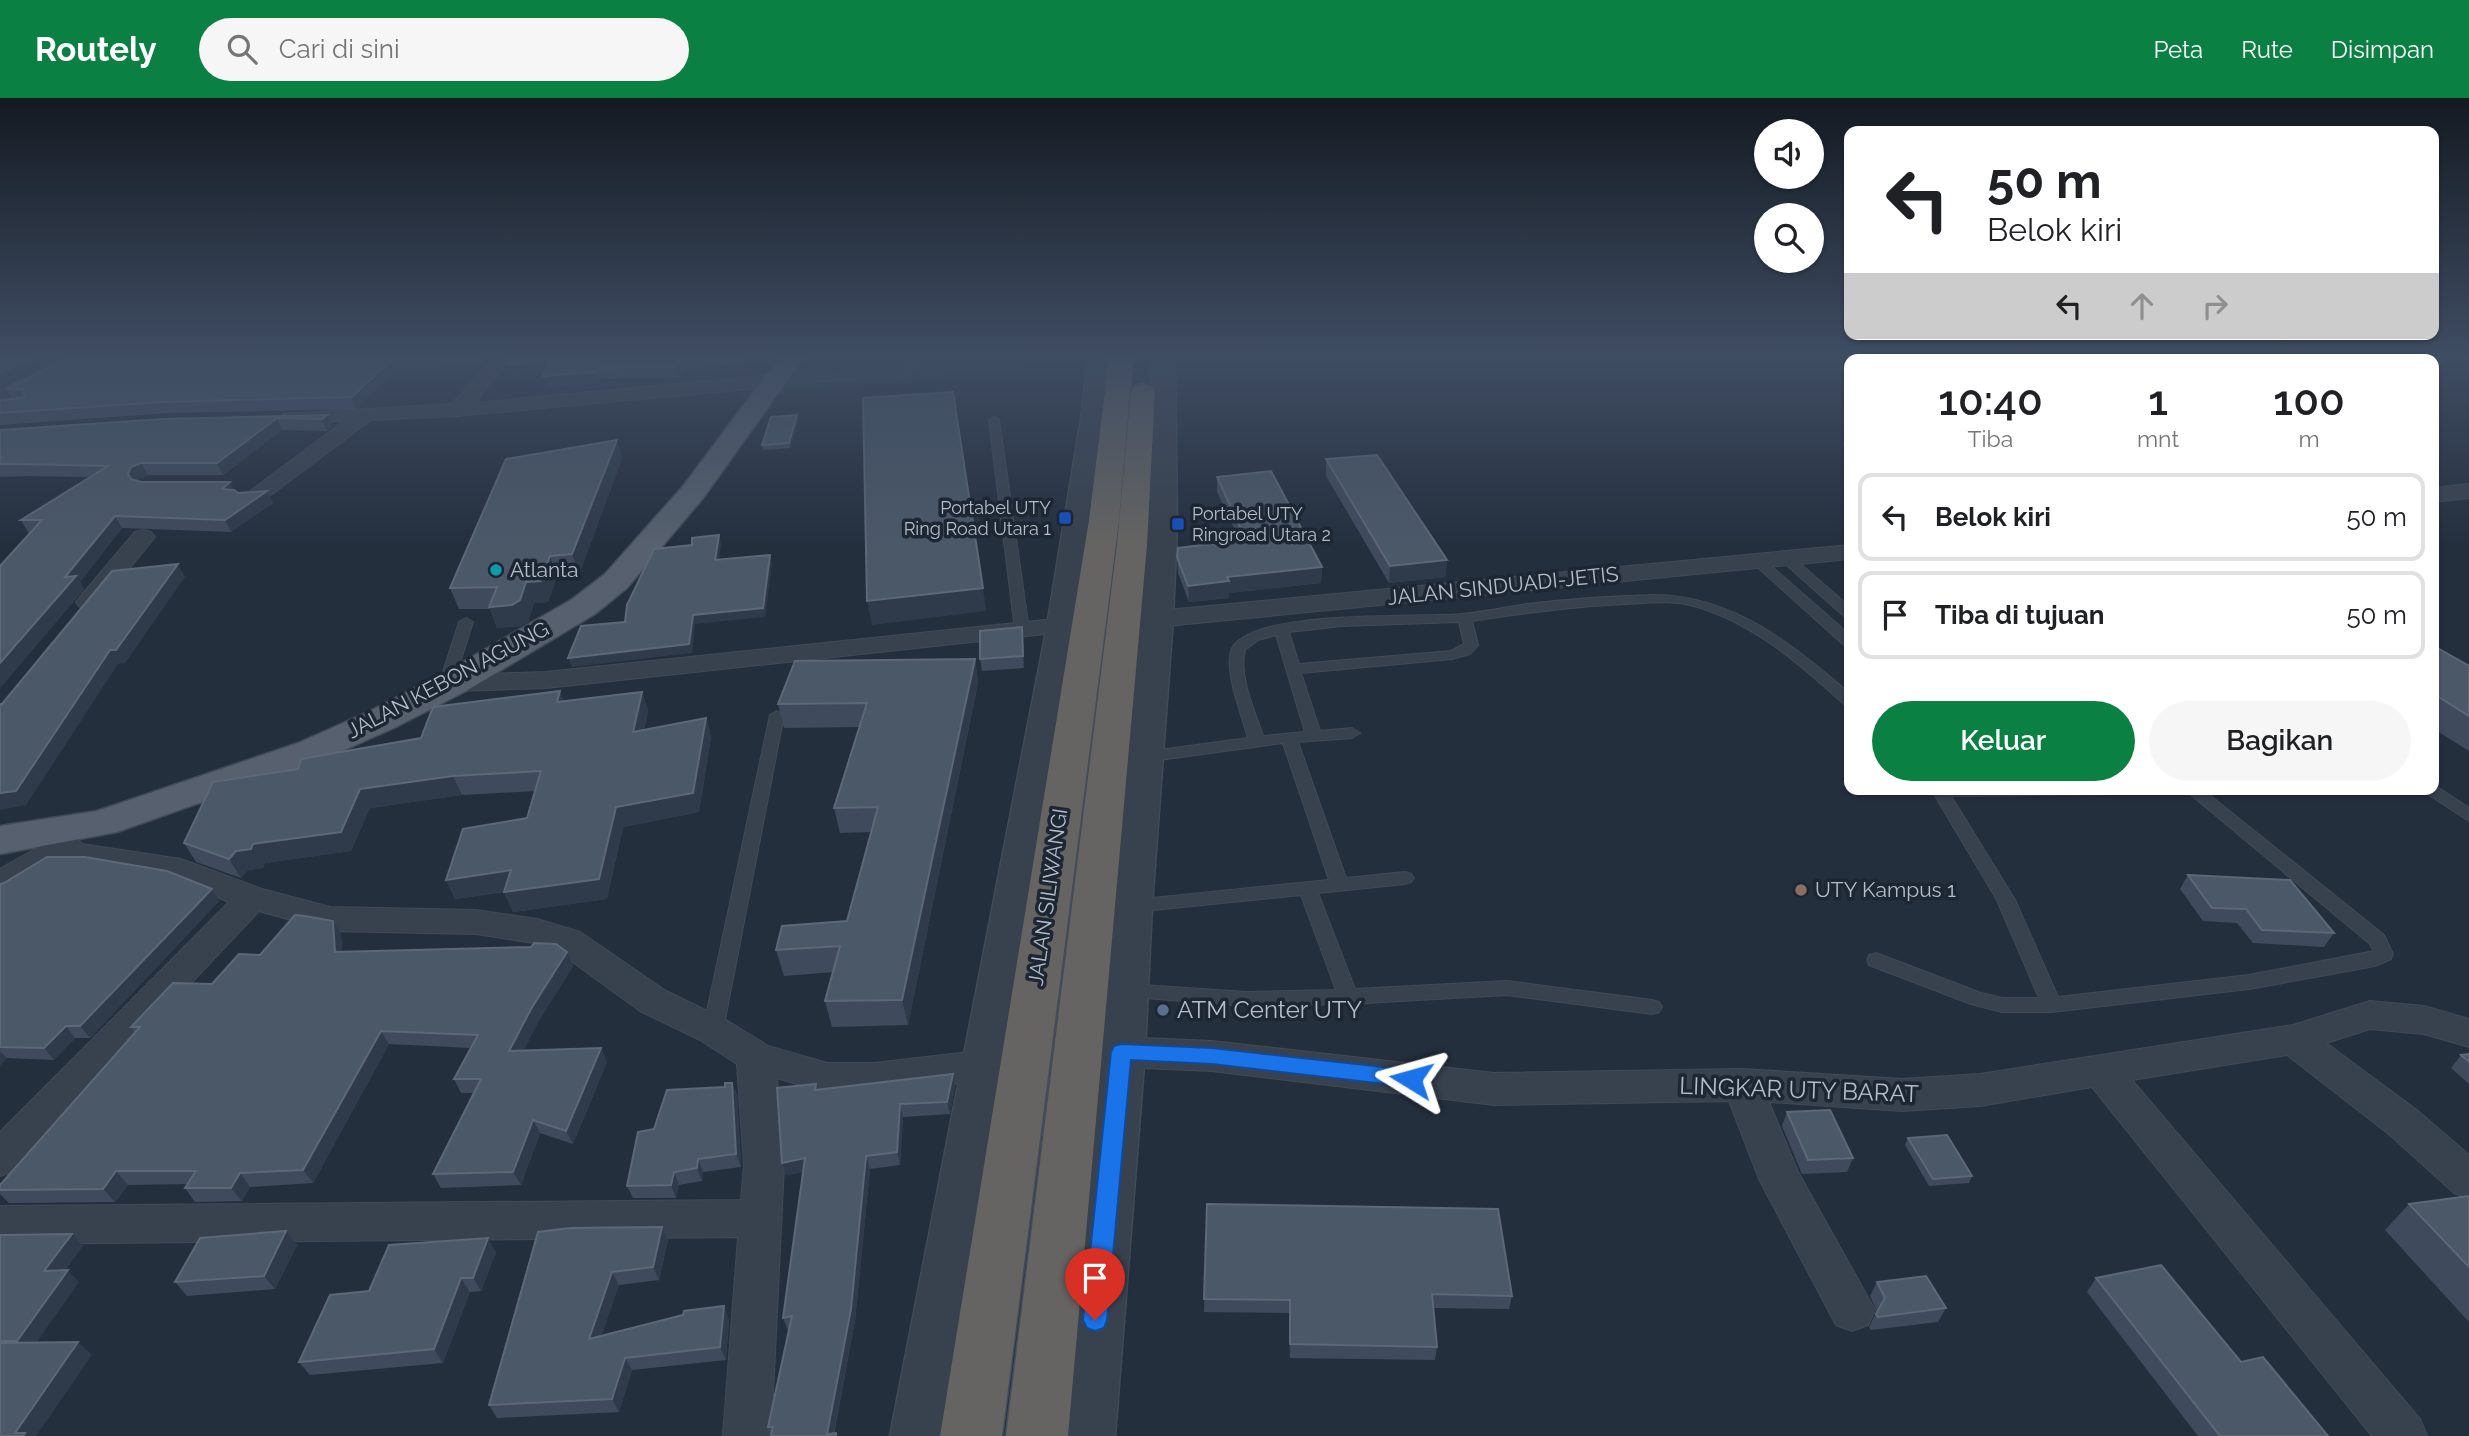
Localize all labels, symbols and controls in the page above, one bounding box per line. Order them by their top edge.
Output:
search box [199,18,689,81]
text: Routely [35,30,157,69]
icon: search [223,30,261,68]
text: Cari di sini [279,34,400,64]
text: Peta [2153,35,2203,64]
text: Rute [2241,35,2293,64]
text: Disimpan [2331,35,2434,64]
map controls [1754,119,1824,273]
button: sound [1754,119,1824,189]
text: 50 m [1987,152,2102,209]
icon: left [1872,154,1963,245]
button: search [1754,203,1824,273]
text: Belok kiri [1987,211,2122,248]
icon: left [2050,287,2088,325]
icon: ahead [2123,287,2161,325]
icon: right [2196,287,2234,325]
text: 10:40 [1938,376,2043,425]
text: 1 [2148,376,2168,425]
text: 100 [2273,376,2345,425]
text: Tiba [1968,425,2013,452]
text: mnt [2137,425,2179,452]
text: m [2298,425,2320,452]
place label: Portabel UTY Ring Road Utara 1 [904,497,1051,539]
icon: left [1876,498,1914,536]
text: Belok kiri [1935,502,2051,532]
text: 50 m [2346,502,2407,532]
place label: Portabel UTY Ringroad Utara 2 [1192,503,1331,545]
marker: Portabel UTY Ring Road Utara 1 [1057,510,1073,526]
marker: Portabel UTY Ringroad Utara 2 [1170,516,1186,532]
place label: Atlanta [510,557,579,582]
street label: JALAN SINDUADI-JETIS [1386,561,1620,610]
marker: Atlanta [488,562,504,578]
icon: arrive [1876,596,1914,634]
text: Tiba di tujuan [1935,600,2105,630]
text: 50 m [2346,600,2407,630]
street label: JALAN KEBON AGUNG [343,616,553,743]
button: Keluar [1872,701,2135,781]
button: Bagikan [2149,701,2411,781]
street label: JALAN SILIWANGI [1023,807,1072,987]
place label: UTY Kampus 1 [1815,877,1956,902]
marker: UTY Kampus 1 [1793,882,1809,898]
place label: ATM Center UTY [1177,995,1362,1024]
marker: ATM Center UTY [1155,1002,1171,1018]
position arrow [1374,1042,1448,1116]
street label: LINGKAR UTY BARAT [1679,1071,1920,1108]
pin [1065,1248,1125,1320]
icon: arrive [1076,1259,1114,1297]

